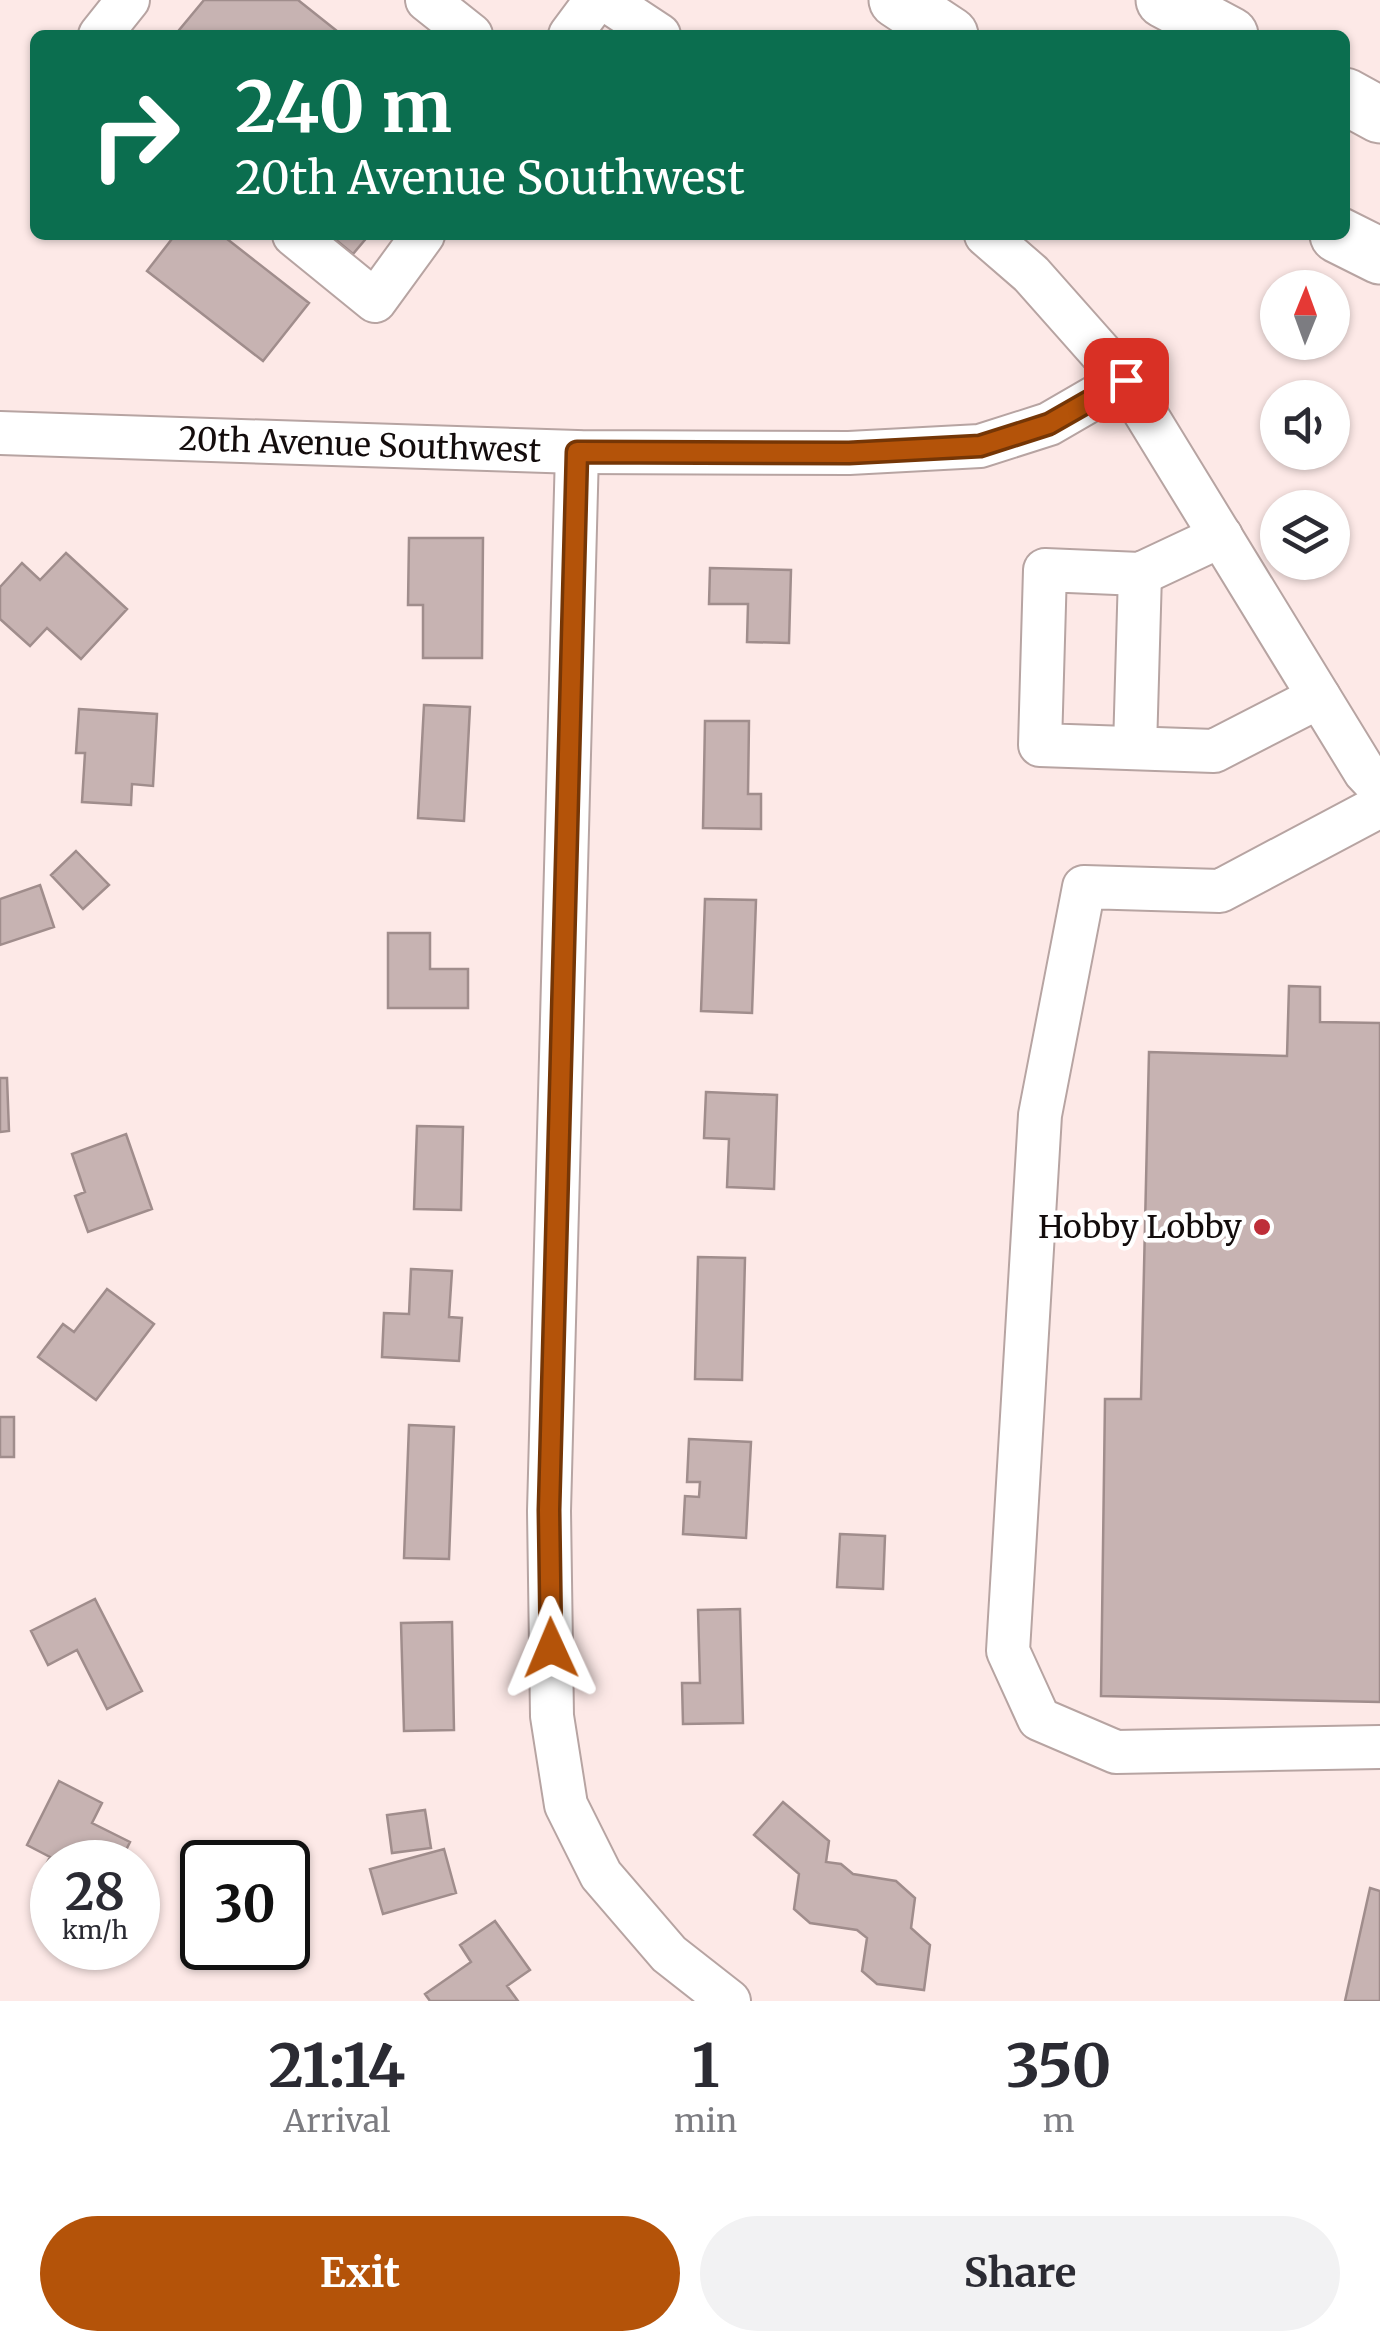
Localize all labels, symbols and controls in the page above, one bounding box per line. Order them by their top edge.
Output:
text: 240 m [235,63,452,151]
icon: right [70,70,200,200]
text: 20th Avenue Southwest [235,150,745,206]
north arrow [1260,270,1350,360]
map controls [1260,270,1350,580]
pin [1084,338,1169,423]
icon: arrive [1099,353,1154,408]
button: sound [1260,380,1350,470]
street label: 20th Avenue Southwest [178,419,542,471]
button: layers [1260,490,1350,580]
place label: Hobby Lobby [1038,1207,1242,1247]
marker: Hobby Lobby [1251,1216,1273,1238]
position arrow [499,1596,603,1700]
speed limit sign: 30 [180,1840,310,1970]
text: 28 [65,1861,125,1924]
text: km/h [62,1914,128,1946]
text: 21:14 [268,2028,405,2103]
text: 1 [692,2028,719,2103]
text: 350 [1006,2028,1112,2103]
text: Arrival [284,2101,390,2141]
text: min [674,2101,737,2141]
text: m [1043,2101,1075,2141]
button: Exit [40,2216,680,2331]
button: Share [700,2216,1340,2331]

